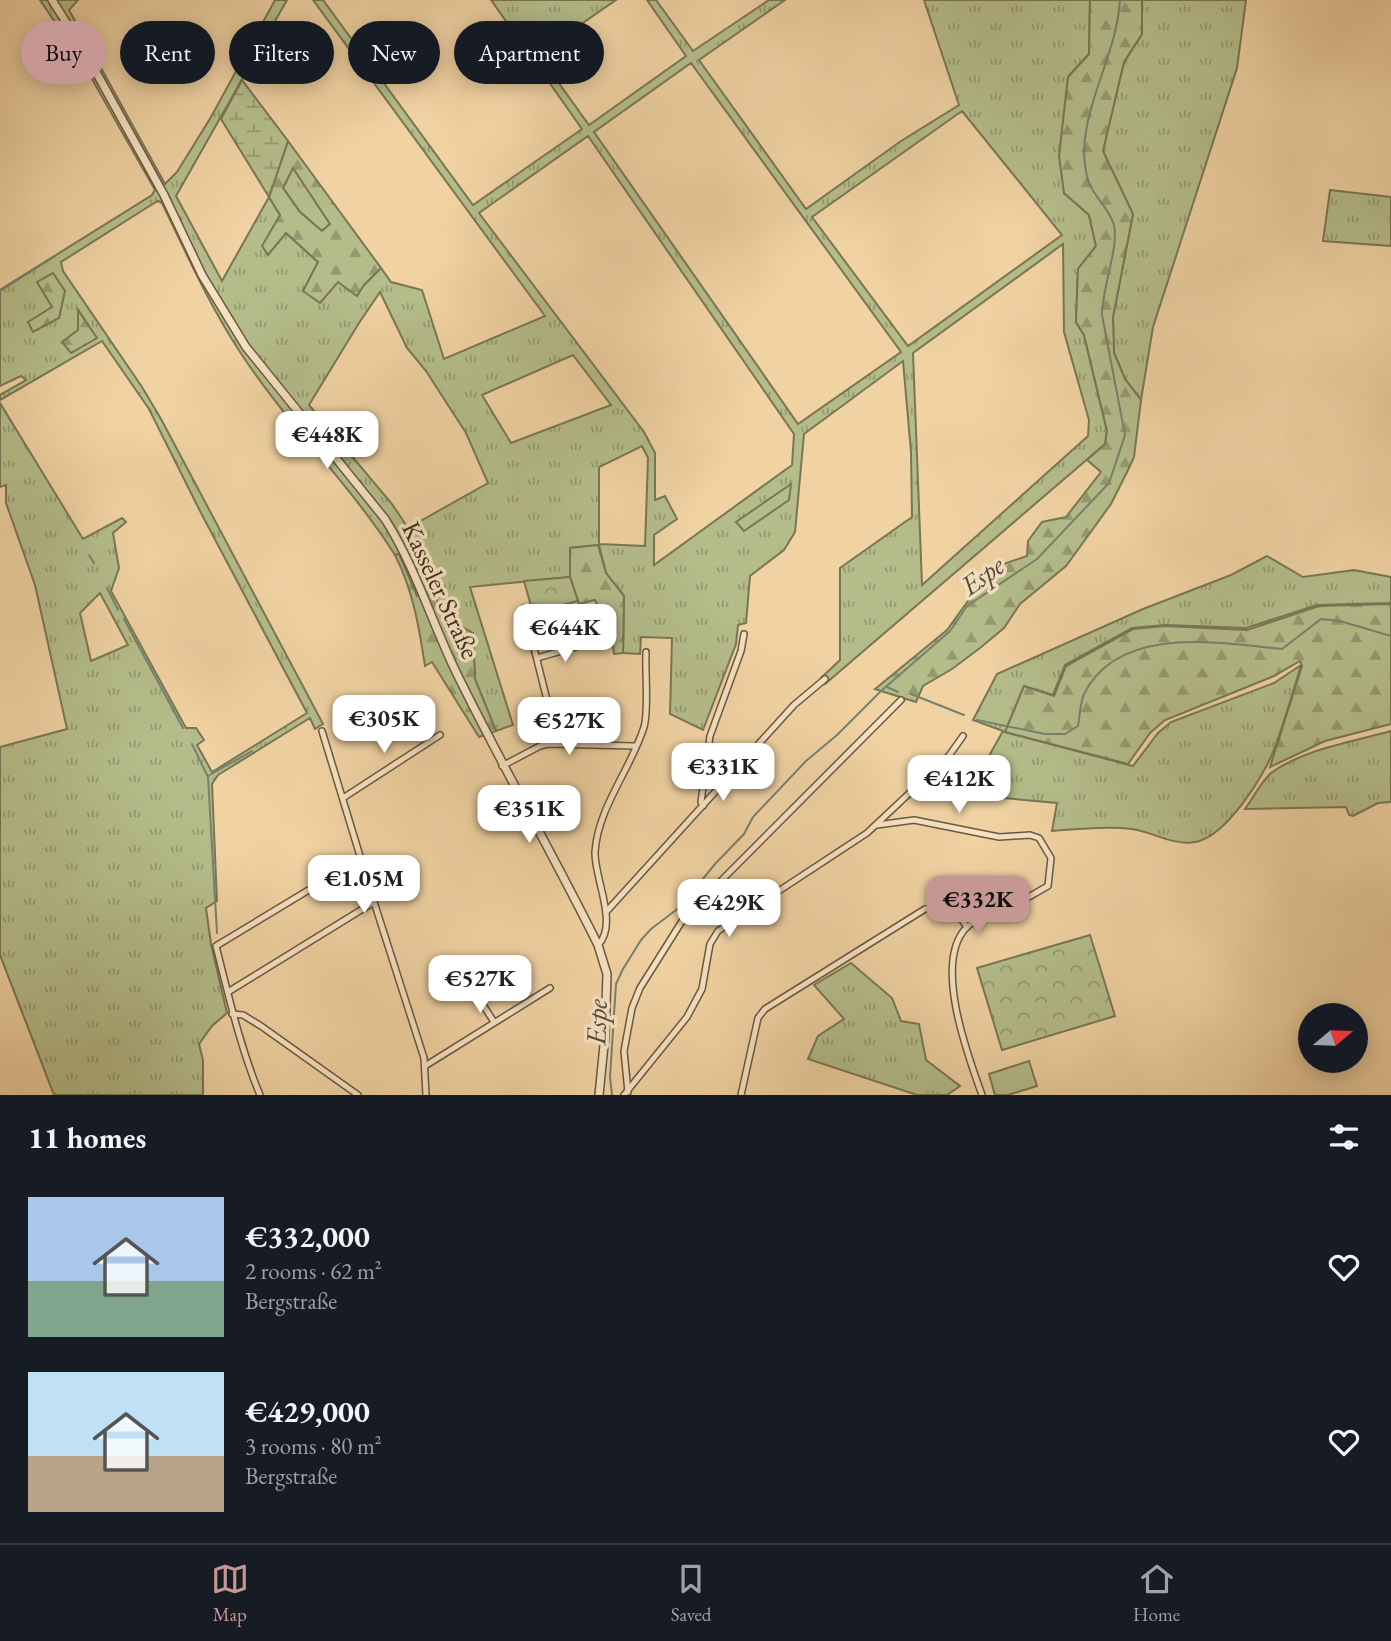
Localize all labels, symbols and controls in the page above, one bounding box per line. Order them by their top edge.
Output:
chip: Buy [21,21,106,84]
chip: Rent [120,21,215,84]
chip: Filters [229,21,334,84]
chip: New [348,21,440,84]
chip: Apartment [454,21,604,84]
pin: €448K [278,412,376,471]
text: €448K [291,419,363,449]
street label: Kasseler Straße [394,516,488,664]
water label: Espe [952,547,1011,604]
pin: €644K [516,604,614,664]
text: €644K [529,612,601,642]
pin: €305K [335,696,433,755]
pin: €527K [520,698,618,757]
text: €305K [348,703,420,733]
text: €527K [533,705,605,735]
pin: €331K [674,744,772,803]
text: €331K [687,751,759,781]
pin: €412K [910,756,1008,815]
text: €412K [923,763,995,793]
pin: €351K [480,786,578,845]
text: €351K [493,793,565,823]
pin: €1.05M [307,856,421,915]
text: €1.05M [324,863,404,893]
pin: €332K [929,876,1027,936]
pin: €429K [680,880,778,939]
text: €332K [942,884,1014,914]
text: €429K [693,887,765,917]
pin: €527K [431,956,529,1015]
text: €527K [444,963,516,993]
water label: Espe [577,998,615,1046]
north arrow [1298,1003,1368,1073]
map controls [1298,1003,1368,1073]
text: 11 homes [28,1118,146,1157]
icon: filters [1325,1118,1363,1156]
text: €332,000 [245,1217,370,1256]
icon: home [84,1225,168,1309]
icon: heart [1325,1248,1363,1286]
text: 2 rooms · 62 m² [245,1256,382,1286]
text: Bergstraße [245,1286,337,1316]
text: €429,000 [245,1392,370,1431]
icon: home [84,1400,168,1484]
icon: heart [1325,1423,1363,1461]
text: 3 rooms · 80 m² [245,1431,382,1461]
text: Bergstraße [245,1461,337,1491]
tab: Map [211,1560,249,1627]
tab: Saved [671,1560,711,1627]
tab: Home [1133,1560,1180,1627]

